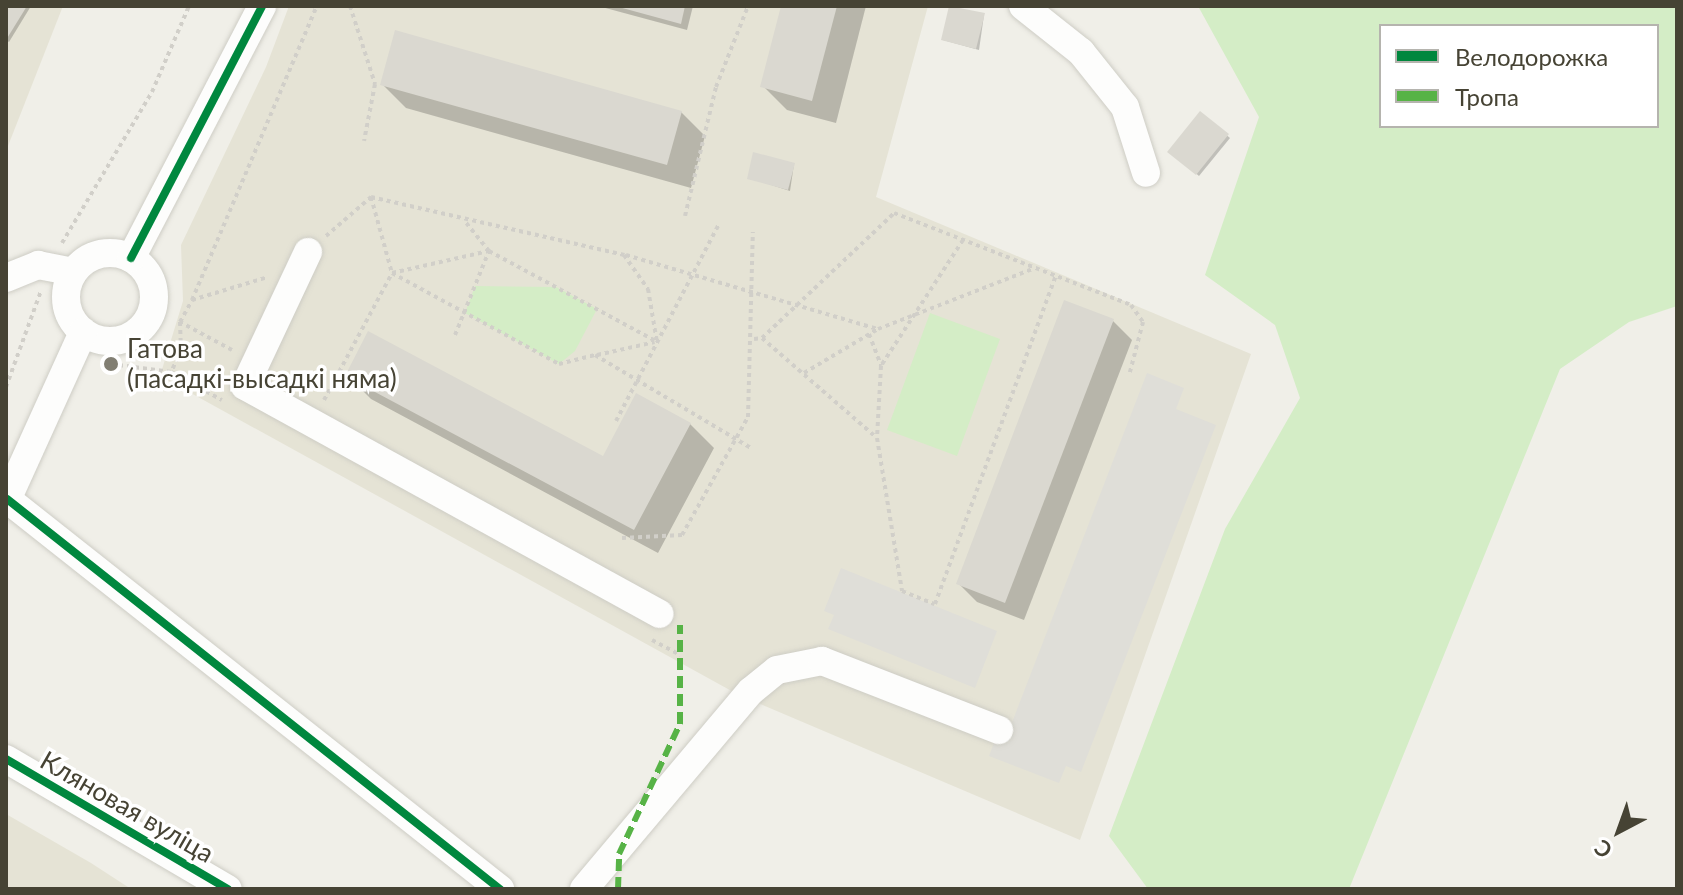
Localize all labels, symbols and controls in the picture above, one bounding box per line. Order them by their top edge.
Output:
legend [1379,24,1659,128]
text: Велодорожка [1455,42,1608,71]
text: Тропа [1455,82,1519,111]
place label: Гатова (пасадкі-высадкі няма) [127,333,397,394]
marker: Гатова (пасадкі-высадкі няма) [102,355,120,373]
street label: Кляновая вуліца [35,745,219,869]
north arrow [1579,791,1659,871]
text: С [1589,835,1617,864]

